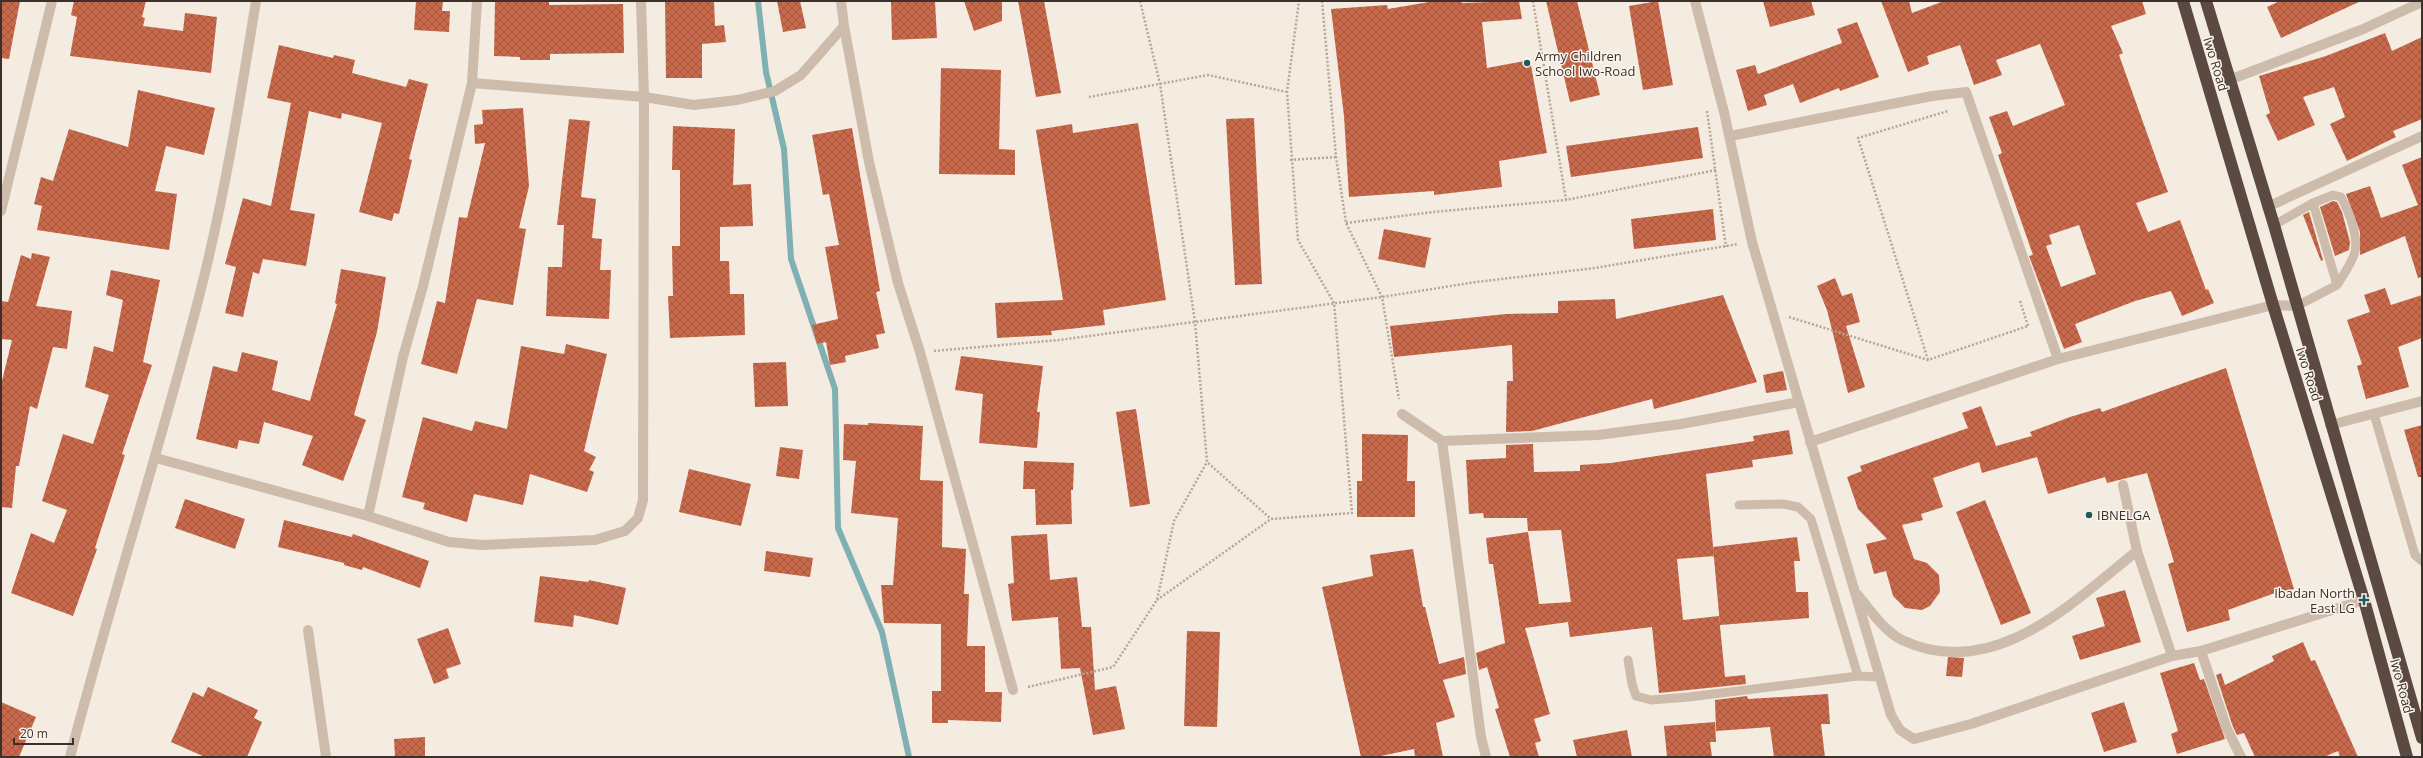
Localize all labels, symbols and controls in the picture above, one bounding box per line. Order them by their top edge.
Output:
street label: Iwo Road [2199,35,2233,93]
place label: Army Children School Iwo-Road [1535,47,1635,80]
marker: Army Children School Iwo-Road [1522,58,1532,68]
street label: Iwo Road [2292,345,2326,403]
place label: IBNELGA [2097,506,2151,524]
marker: IBNELGA [2084,510,2094,520]
place label: Ibadan North East LG [2274,584,2355,617]
marker: Ibadan North East LG [2358,594,2370,606]
street label: Iwo Road [2386,657,2418,715]
scale bar [14,720,73,746]
text: 20 m [20,725,48,742]

